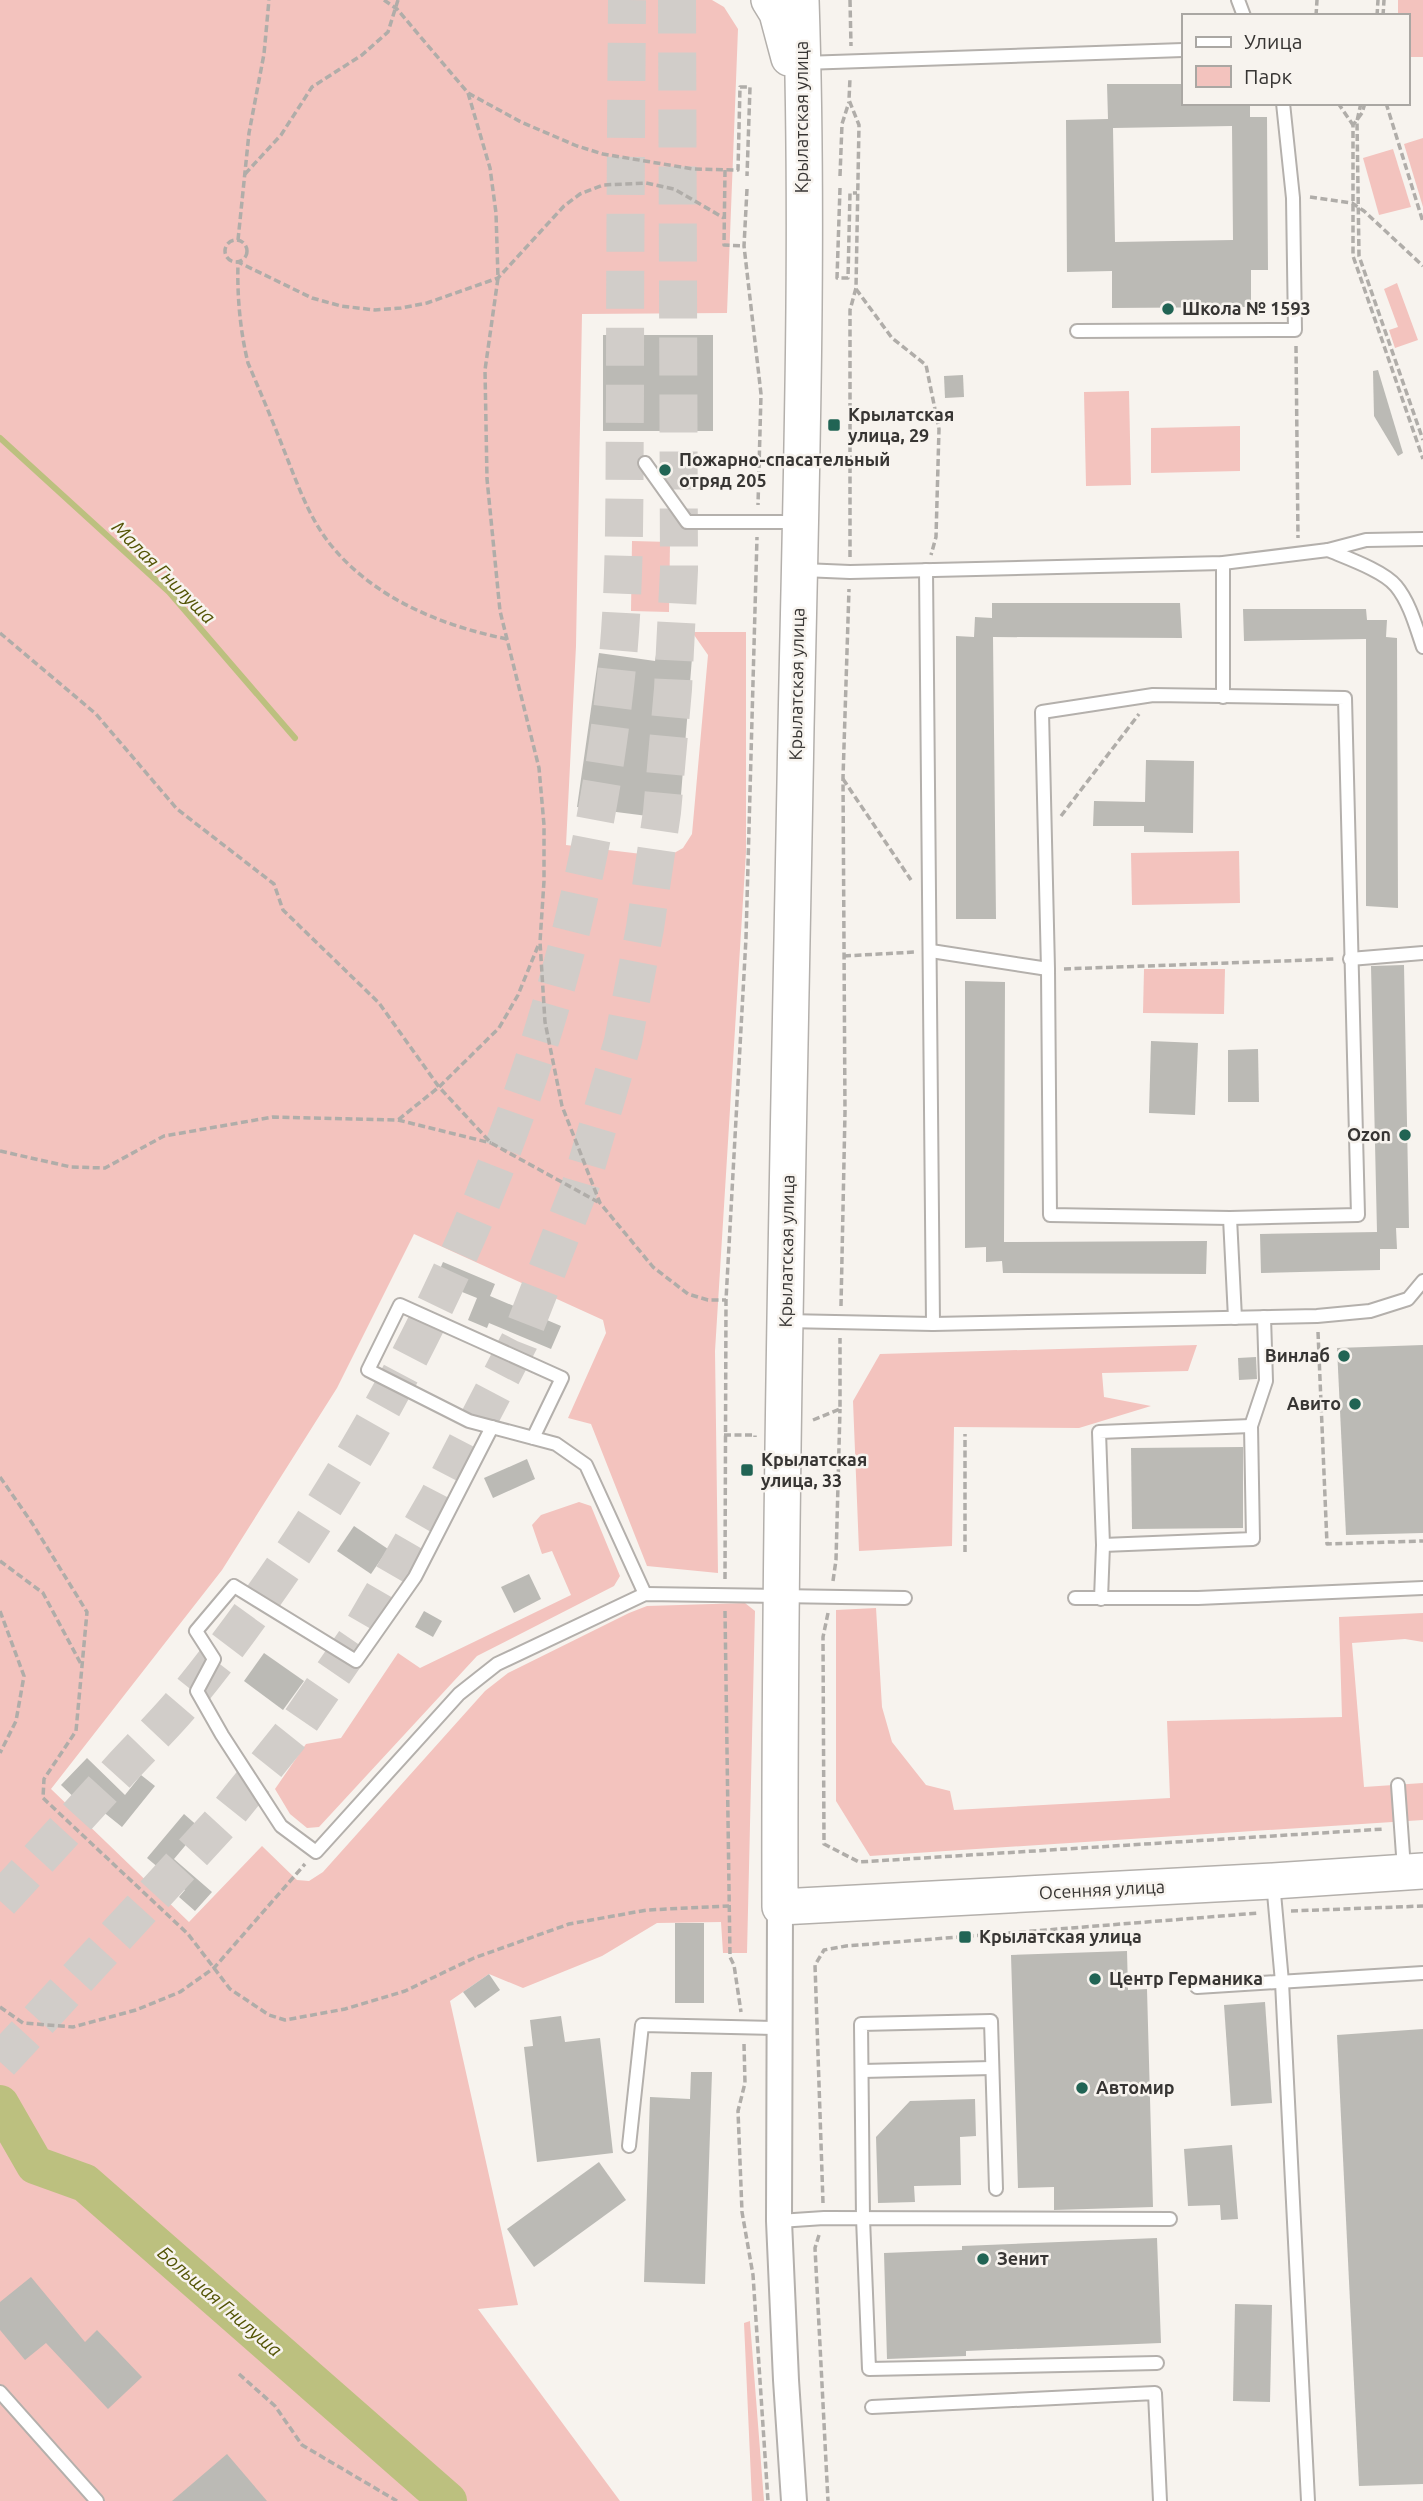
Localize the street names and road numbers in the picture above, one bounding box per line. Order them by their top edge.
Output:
street label: Крылатская улица [791,41,811,193]
street label: Крылатская улица [785,608,807,760]
street label: Крылатская улица [775,1175,797,1327]
street label: Осенняя улица [1038,1876,1165,1902]

